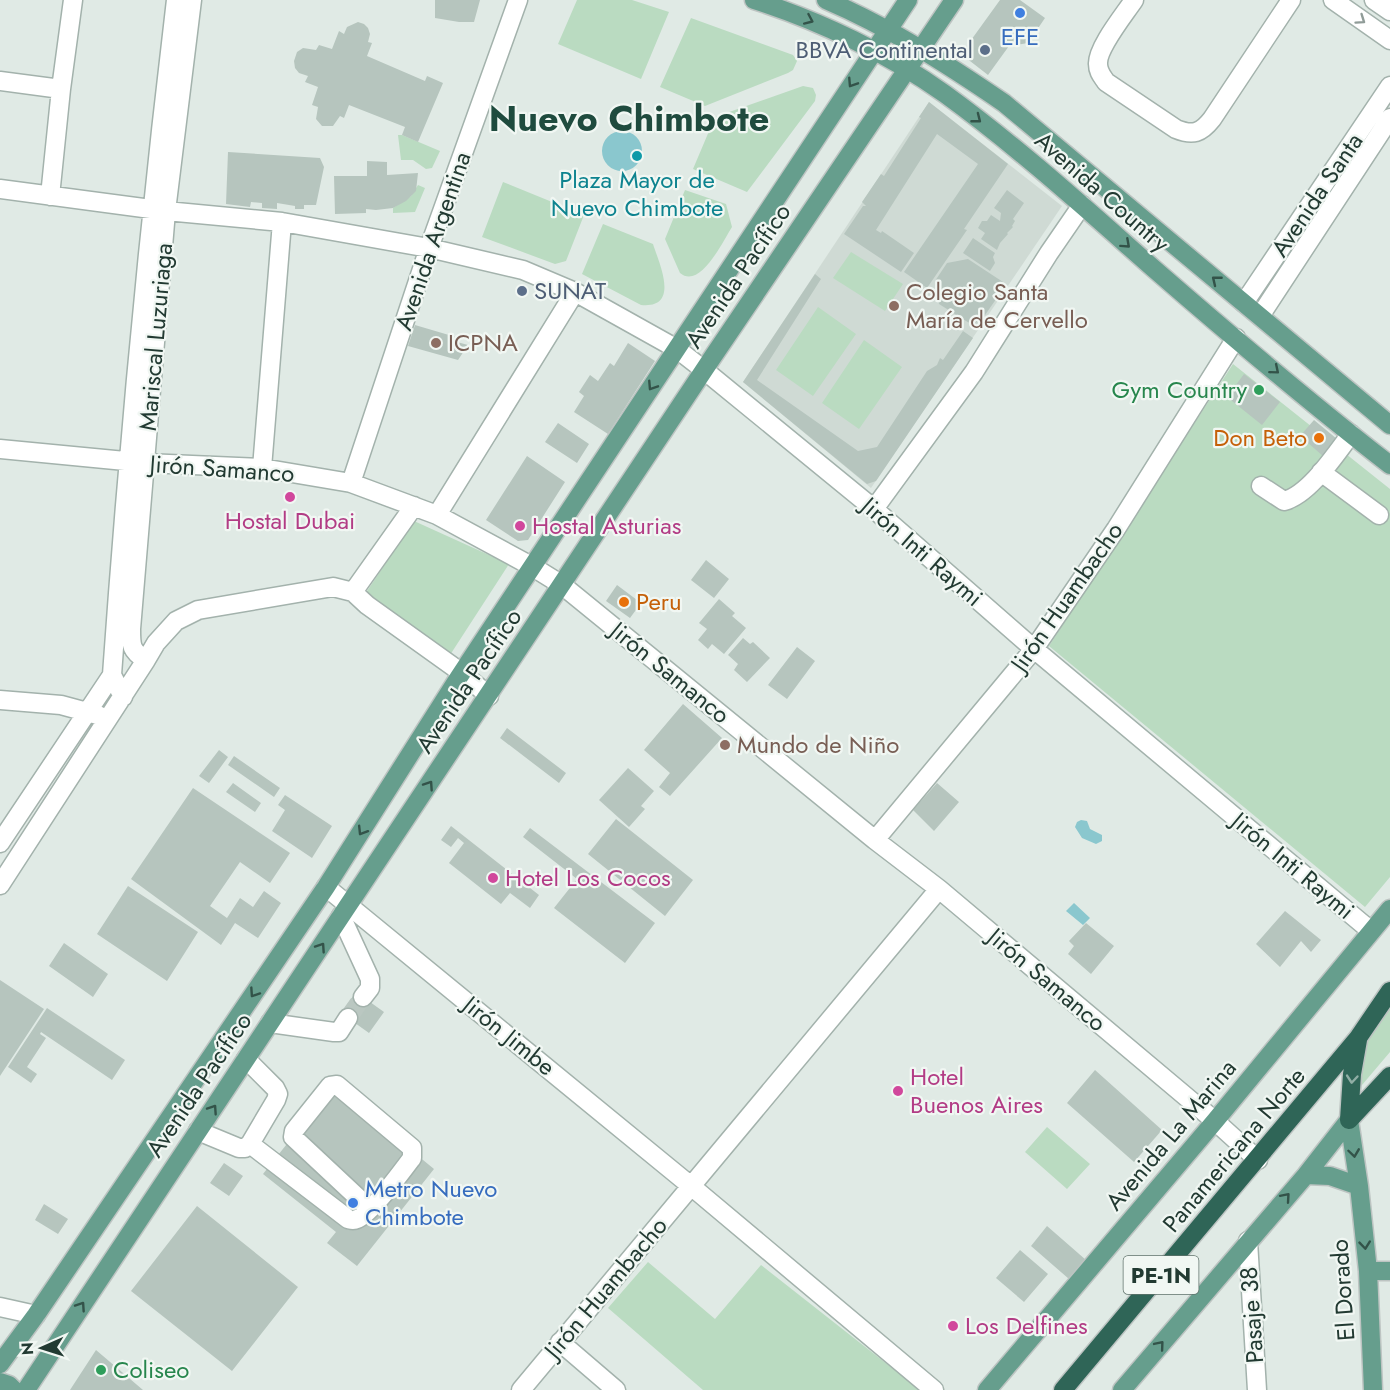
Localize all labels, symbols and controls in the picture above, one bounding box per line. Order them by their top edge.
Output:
marker: EFE [1013,6,1027,20]
one-way arrow [803,13,814,25]
one-way arrow [1355,13,1366,24]
place label: EFE [1001,19,1039,54]
place label: BBVA Continental [796,32,973,67]
marker: BBVA Continental [978,43,992,57]
one-way arrow [848,77,859,88]
district label: Nuevo Chimbote [489,92,769,144]
one-way arrow [970,111,981,122]
street label: Avenida Country [1027,123,1178,260]
street label: Avenida Santa [1262,126,1371,264]
street label: Avenida Argentina [386,147,480,335]
marker: Plaza Mayor de Nuevo Chimbote [630,149,644,163]
place label: Plaza Mayor de Nuevo Chimbote [551,162,723,225]
street label: Avenida Pacífico [676,196,799,355]
one-way arrow [1119,237,1130,248]
street label: Mariscal Luzuriaga [130,242,181,432]
place label: SUNAT [534,273,606,308]
place label: Colegio Santa María de Cervello [906,274,1088,337]
one-way arrow [1212,276,1223,287]
marker: SUNAT [515,284,529,298]
marker: Colegio Santa María de Cervello [887,299,901,313]
place label: ICPNA [448,325,518,360]
marker: ICPNA [429,336,443,350]
one-way arrow [1268,363,1279,374]
place label: Gym Country [1112,372,1247,407]
one-way arrow [648,379,659,390]
marker: Gym Country [1252,383,1266,397]
place label: Don Beto [1213,420,1307,455]
marker: Don Beto [1312,431,1326,445]
street label: Jirón Samanco [146,446,296,491]
street label: Jirón Inti Raymi [852,487,991,614]
marker: Hostal Dubai [283,490,297,504]
place label: Hostal Dubai [225,503,355,538]
place label: Hostal Asturias [532,508,682,543]
street label: Jirón Huambacho [1000,515,1131,681]
marker: Hostal Asturias [513,519,527,533]
place label: Peru [636,584,682,619]
marker: Peru [617,595,631,609]
street label: Avenida Pacífico [407,601,530,760]
street label: Jirón Samanco [601,612,738,732]
place label: Mundo de Niño [737,727,899,762]
marker: Mundo de Niño [718,738,732,752]
one-way arrow [422,781,434,791]
street label: Jirón Inti Raymi [1222,802,1362,928]
one-way arrow [357,825,369,835]
place label: Hotel Los Cocos [505,860,671,895]
marker: Hotel Los Cocos [486,871,500,885]
street label: Jirón Samanco [978,918,1114,1040]
one-way arrow [314,943,325,954]
one-way arrow [250,986,261,997]
street label: Jirón Jimbe [453,986,563,1084]
street label: Avenida Pacífico [137,1005,260,1164]
street label: Avenida La Marina [1097,1052,1244,1218]
place label: Hotel Buenos Aires [910,1059,1043,1122]
street label: Panamericana Norte [1154,1059,1313,1240]
one-way arrow [1346,1074,1359,1084]
marker: Hotel Buenos Aires [891,1084,905,1098]
one-way arrow [205,1105,217,1115]
one-way arrow [1347,1148,1360,1158]
place label: Metro Nuevo Chimbote [365,1171,497,1234]
one-way arrow [1279,1193,1290,1203]
marker: Metro Nuevo Chimbote [346,1196,360,1210]
street label: Jirón Huambacho [534,1209,675,1368]
street label: El Dorado [1321,1238,1364,1342]
one-way arrow [1358,1240,1371,1249]
road number: PE-1N [1124,1256,1198,1294]
street label: Pasaje 38 [1231,1265,1272,1365]
one-way arrow [73,1302,85,1312]
place label: Los Delfines [965,1308,1088,1343]
north arrow [12,1318,72,1378]
marker: Los Delfines [946,1319,960,1333]
one-way arrow [1153,1341,1164,1352]
text: N [16,1342,39,1356]
place label: Coliseo [113,1352,189,1387]
marker: Coliseo [94,1363,108,1377]

